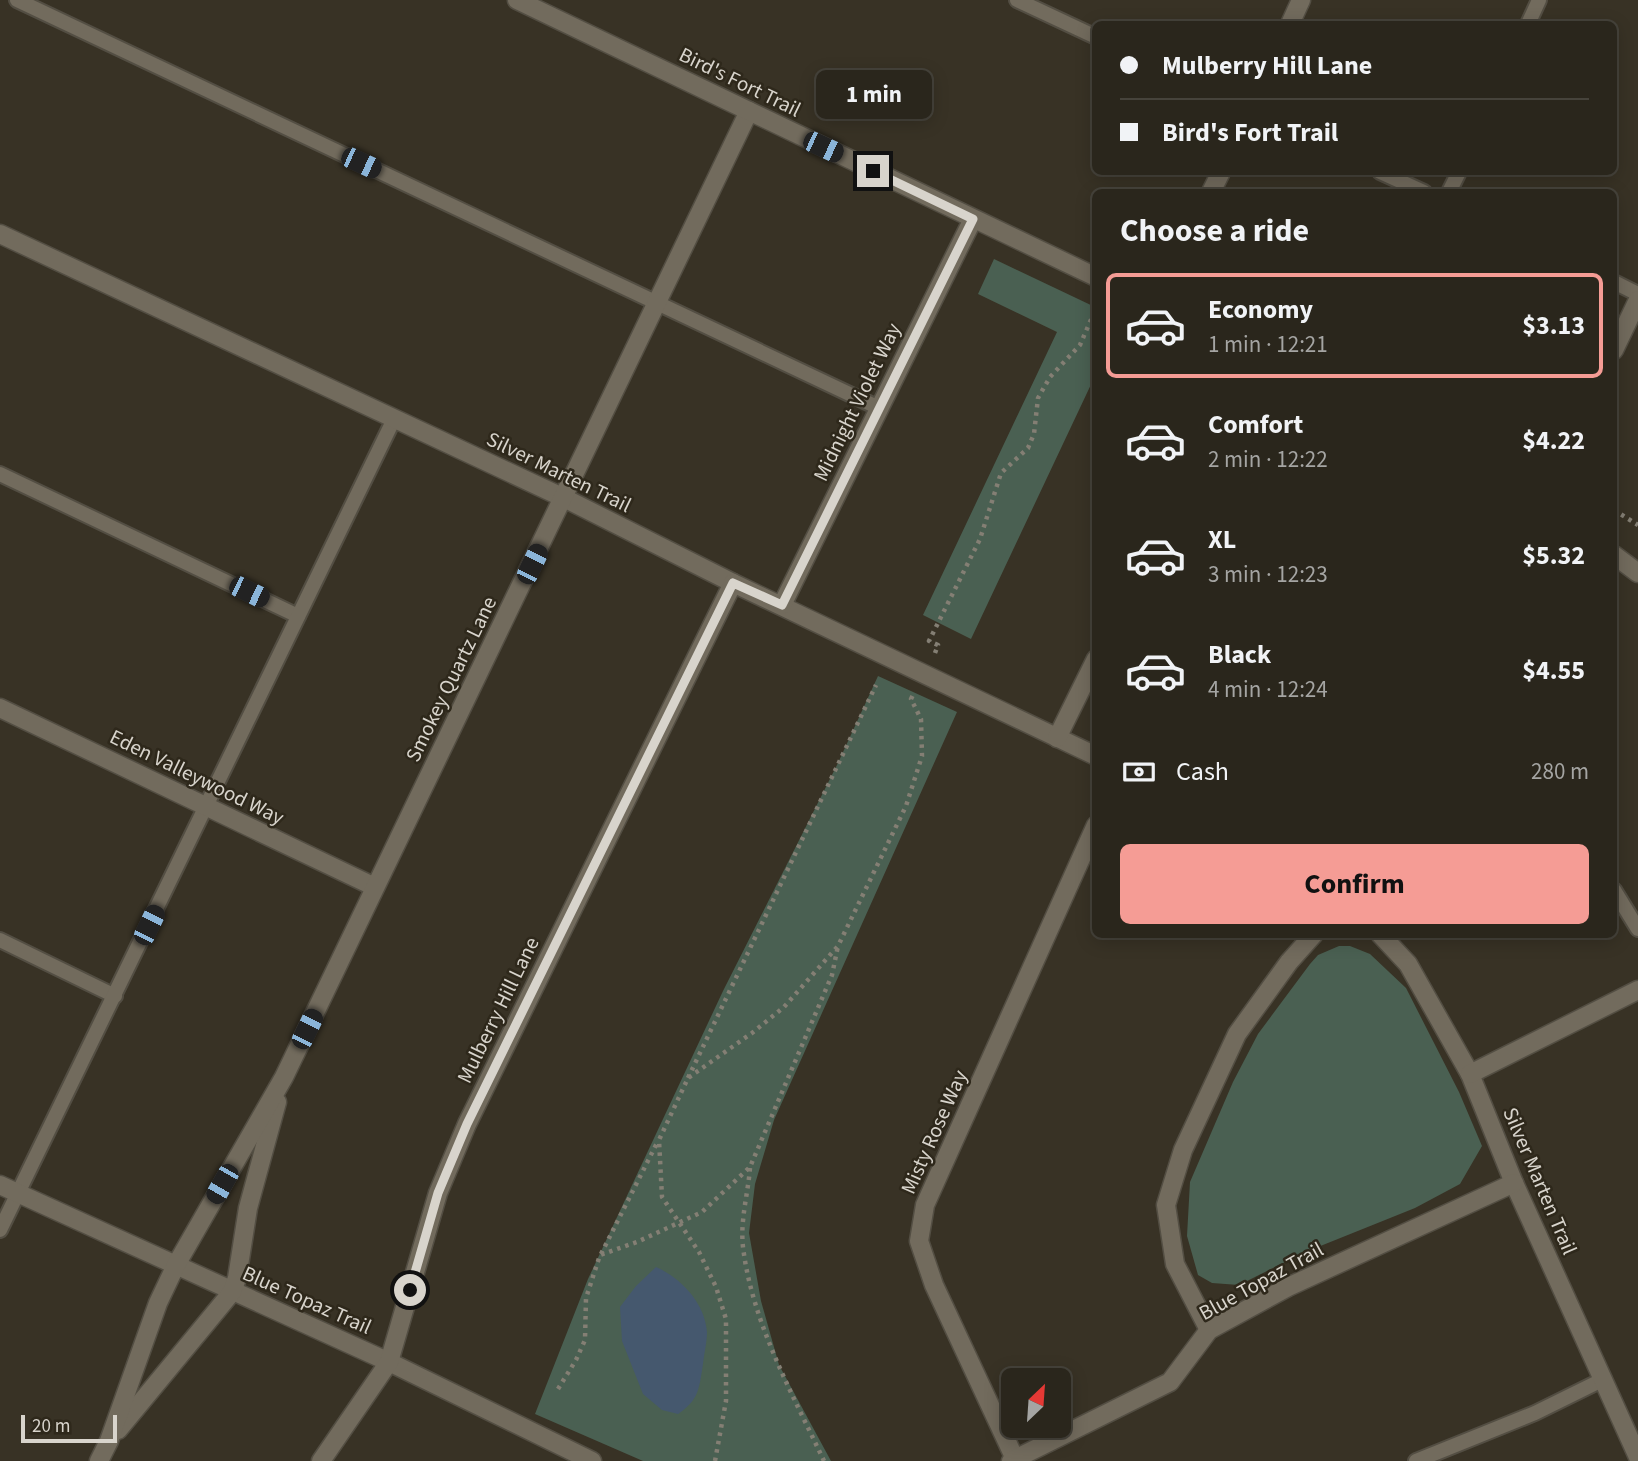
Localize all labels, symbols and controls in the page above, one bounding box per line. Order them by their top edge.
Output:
street label: Bird's Fort Trail [674,40,806,124]
text: Mulberry Hill Lane [1162,47,1372,84]
callout: 1 min [815,69,931,118]
text: 1 min [846,78,902,111]
text: Bird's Fort Trail [1162,114,1338,151]
car [800,129,847,165]
car [338,145,385,181]
route end [857,155,889,187]
text: Choose a ride [1120,208,1309,254]
text: Economy [1208,291,1313,328]
icon: car [1124,294,1187,357]
text: $3.13 [1522,307,1585,344]
street label: Midnight Violet Way [806,318,908,486]
text: 1 min · 12:21 [1208,328,1328,361]
text: Comfort [1208,406,1303,443]
icon: car [1124,409,1187,472]
text: $4.22 [1522,422,1585,459]
street label: Silver Marten Trail [482,424,636,520]
text: 2 min · 12:22 [1208,443,1328,476]
text: XL [1208,521,1236,558]
icon: car [1124,524,1187,587]
text: $5.32 [1522,537,1585,574]
car [514,541,551,587]
text: 3 min · 12:23 [1208,558,1328,591]
car [226,573,273,611]
street label: Smokey Quartz Lane [398,591,504,767]
text: Black [1208,636,1271,673]
icon: car [1124,639,1187,702]
text: $4.55 [1522,652,1585,689]
text: 4 min · 12:24 [1208,673,1328,706]
street label: Eden Valleywood Way [105,722,289,832]
icon: cash [1120,753,1158,791]
text: Cash [1176,753,1229,790]
text: 280 m [1531,755,1589,788]
button: Confirm [1120,844,1589,924]
car [131,902,168,948]
street label: Mulberry Hill Lane [450,932,546,1088]
car [289,1006,326,1052]
street label: Misty Rose Way [893,1065,975,1199]
street label: Silver Marten Trail [1495,1103,1585,1259]
car [203,1161,242,1207]
street label: Blue Topaz Trail [1193,1234,1329,1328]
street label: Blue Topaz Trail [238,1258,376,1342]
route start [394,1274,426,1306]
north arrow [1001,1368,1071,1438]
map controls [1001,1368,1071,1438]
scale bar [21,1412,117,1444]
text: 20 m [32,1413,70,1440]

